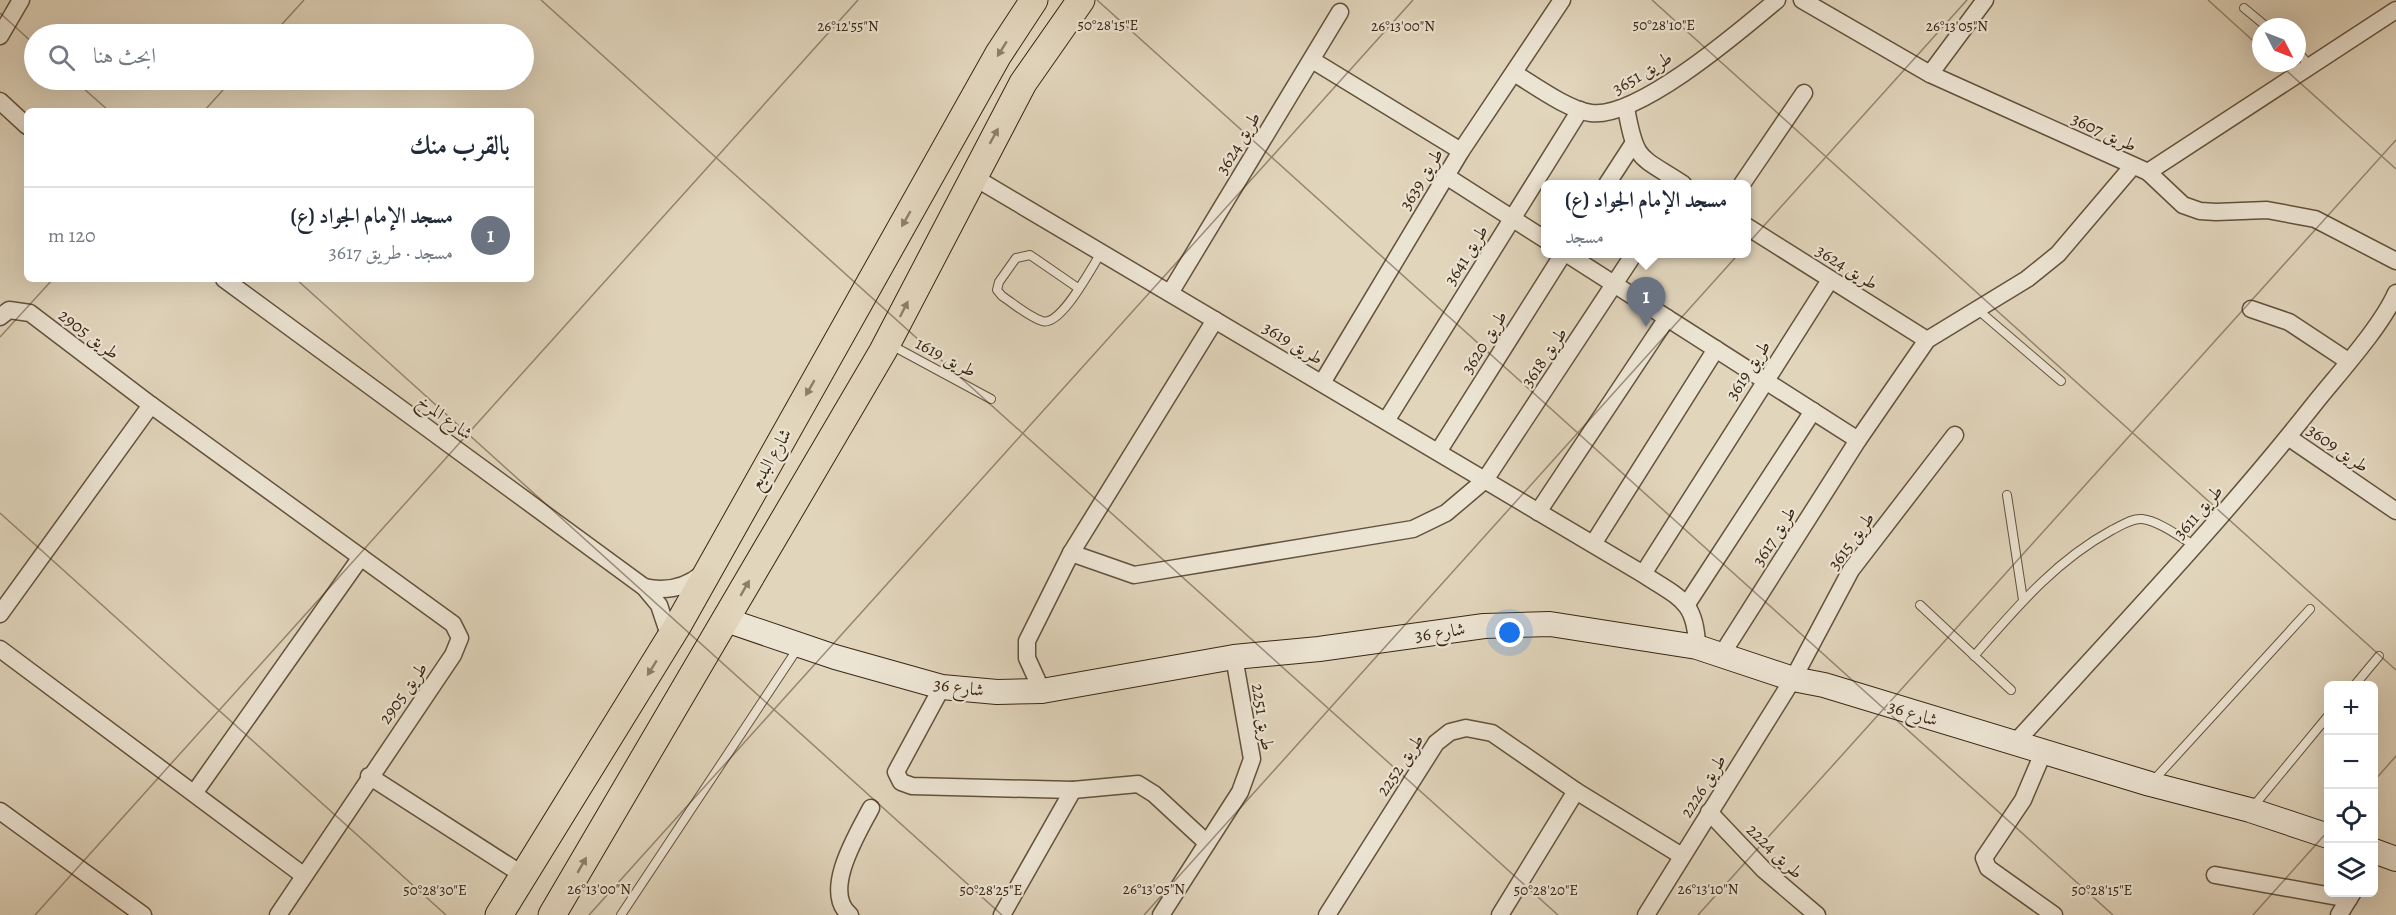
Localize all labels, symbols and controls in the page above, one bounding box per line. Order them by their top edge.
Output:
text: 50°28'15"E [1078,15,1138,35]
text: 50°28'10"E [1633,15,1695,35]
text: 26°12'55"N [817,16,879,36]
text: 26°13'00"N [1371,16,1435,36]
text: 26°13'05"N [1926,16,1988,36]
north arrow [2252,18,2306,72]
search box [24,24,534,90]
icon: search [45,41,78,74]
text: ابحث هنا [93,41,156,71]
one-way arrow [997,41,1008,57]
street label: طريق 3651 [1607,46,1677,100]
street label: طريق 3607 [2067,106,2141,158]
street label: طريق 3624 [1210,107,1266,179]
text: بالقرب منك [409,128,510,163]
one-way arrow [989,128,999,145]
street label: طريق 3639 [1393,144,1449,214]
popup [1541,180,1751,258]
text: مسجد الإمام الجواد (ع) [1565,185,1727,215]
text: مسجد الإمام الجواد (ع) [290,201,453,231]
one-way arrow [901,211,911,228]
street label: طريق 3641 [1438,220,1494,290]
text: 120 m [48,222,96,249]
text: 1 [487,222,494,249]
text: مسجد [1565,223,1604,250]
text: مسجد · طريق 3617 [329,239,453,266]
street label: طريق 3624 [1811,239,1883,295]
pin: 1 [1626,278,1666,327]
one-way arrow [899,301,909,318]
street label: طريق 2905 [54,303,124,365]
street label: طريق 3620 [1455,306,1513,378]
street label: طريق 3619 [1258,316,1328,370]
street label: طريق 3618 [1515,322,1573,392]
street label: طريق 1619 [912,331,980,383]
street label: طريق 3619 [1720,336,1776,404]
one-way arrow [805,380,815,397]
street label: شارع المرخ [410,389,478,449]
street label: طريق 3609 [2302,418,2374,478]
street label: شارع البديع [743,424,801,496]
street label: طريق 3611 [2168,480,2228,544]
street label: طريق 3617 [1746,502,1802,570]
street label: طريق 3615 [1822,507,1880,575]
one-way arrow [739,580,750,596]
street label: شارع 36 [1413,617,1467,650]
your location [1495,618,1524,647]
street label: طريق 2905 [373,657,433,729]
one-way arrow [646,660,657,676]
street label: شارع 36 [932,672,986,705]
map controls [2324,681,2378,897]
button: + [2324,681,2378,735]
street label: طريق 2251 [1246,682,1280,752]
street label: شارع 36 [1884,694,1941,735]
street label: طريق 2252 [1371,729,1429,801]
button: − [2324,735,2378,789]
street label: طريق 2226 [1674,750,1732,822]
button: locate [2324,789,2378,843]
street label: طريق 2224 [1741,818,1809,884]
button: layers [2324,843,2378,897]
one-way arrow [576,857,587,873]
text: 26°13'00"N [567,879,631,899]
text: 26°13'05"N [1123,879,1185,899]
text: 26°13'10"N [1678,879,1739,899]
text: 50°28'30"E [403,880,467,900]
text: 50°28'25"E [960,880,1022,900]
text: 50°28'20"E [1514,880,1578,900]
text: 50°28'15"E [2072,880,2132,900]

